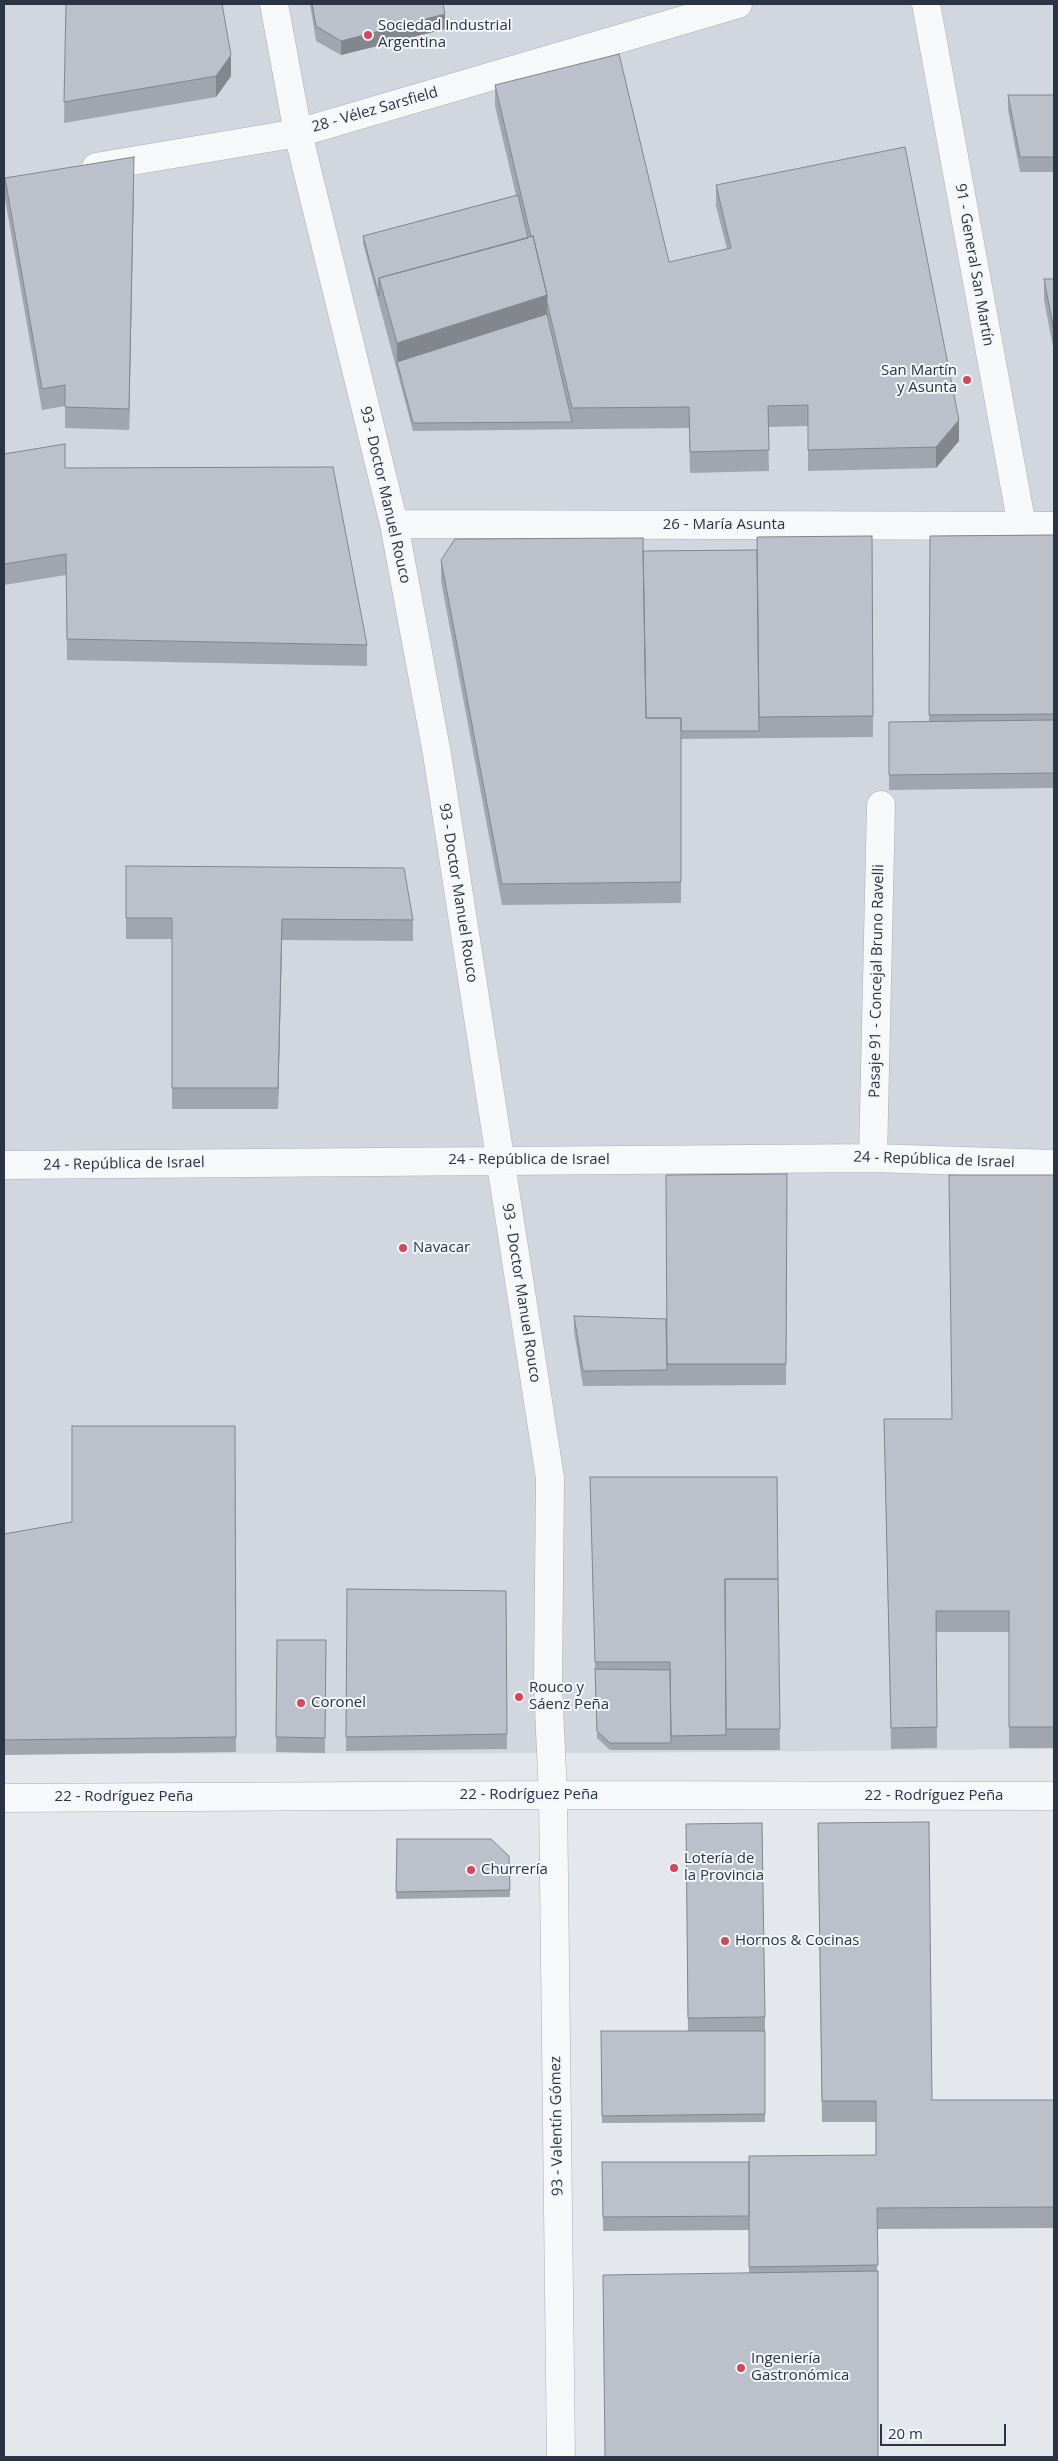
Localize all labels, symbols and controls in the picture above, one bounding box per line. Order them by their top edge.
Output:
place label: Sociedad Industrial Argentina [378,17,512,52]
marker: Sociedad Industrial Argentina [362,29,374,41]
street label: 28 - Vélez Sarsfield [310,83,440,137]
street label: 91 - General San Martín [951,182,997,348]
place label: San Martín y Asunta [881,362,957,397]
marker: San Martín y Asunta [961,374,973,386]
street label: 93 - Doctor Manuel Rouco [356,405,414,585]
street label: 26 - María Asunta [663,516,785,534]
street label: 93 - Doctor Manuel Rouco [435,802,481,984]
street label: Pasaje 91 - Concejal Bruno Ravelli [866,864,888,1098]
street label: 24 - República de Israel [853,1148,1015,1172]
street label: 24 - República de Israel [448,1151,610,1169]
street label: 24 - República de Israel [43,1154,205,1174]
street label: 93 - Doctor Manuel Rouco [498,1202,544,1384]
place label: Navacar [413,1239,470,1257]
marker: Navacar [397,1242,409,1254]
place label: Rouco y Sáenz Peña [529,1679,609,1714]
marker: Rouco y Sáenz Peña [513,1691,525,1703]
place label: Coronel [311,1694,366,1712]
marker: Coronel [295,1697,307,1709]
street label: 22 - Rodríguez Peña [460,1786,598,1804]
street label: 22 - Rodríguez Peña [865,1787,1003,1805]
street label: 22 - Rodríguez Peña [55,1788,193,1806]
place label: Lotería de la Provincia [684,1850,764,1885]
place label: Churrería [481,1861,548,1879]
marker: Lotería de la Provincia [668,1862,680,1874]
marker: Churrería [465,1864,477,1876]
place label: Hornos & Cocinas [735,1932,859,1950]
marker: Hornos & Cocinas [719,1935,731,1947]
street label: 93 - Valentín Gómez [547,2056,567,2196]
place label: Ingeniería Gastronómica [751,2350,849,2385]
marker: Ingeniería Gastronómica [735,2362,747,2374]
scale bar [883,2414,1009,2446]
text: 20 m [888,2423,923,2443]

